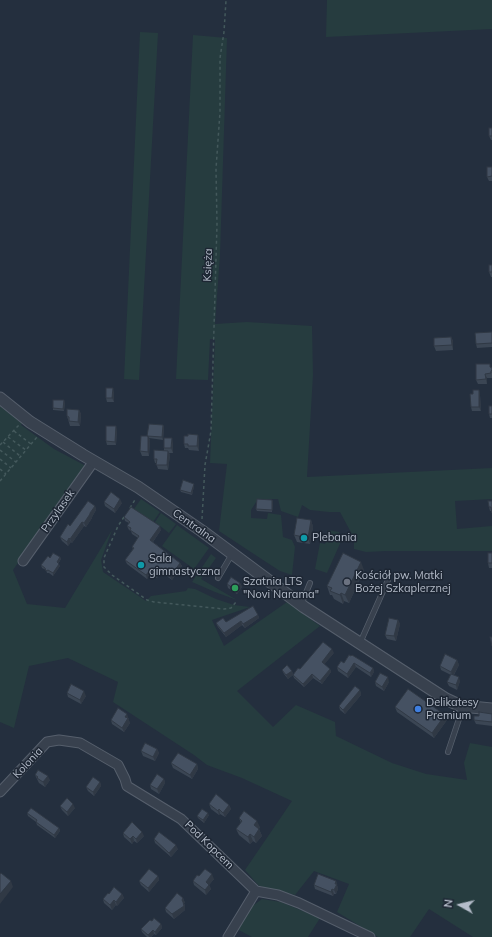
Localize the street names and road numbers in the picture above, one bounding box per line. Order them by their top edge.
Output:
street label: Księża [201,248,215,282]
street label: Przylasek [39,487,77,535]
street label: Centralna [170,506,218,546]
street label: Kolonia [10,745,46,781]
street label: Pod Kopcem [182,818,236,872]

